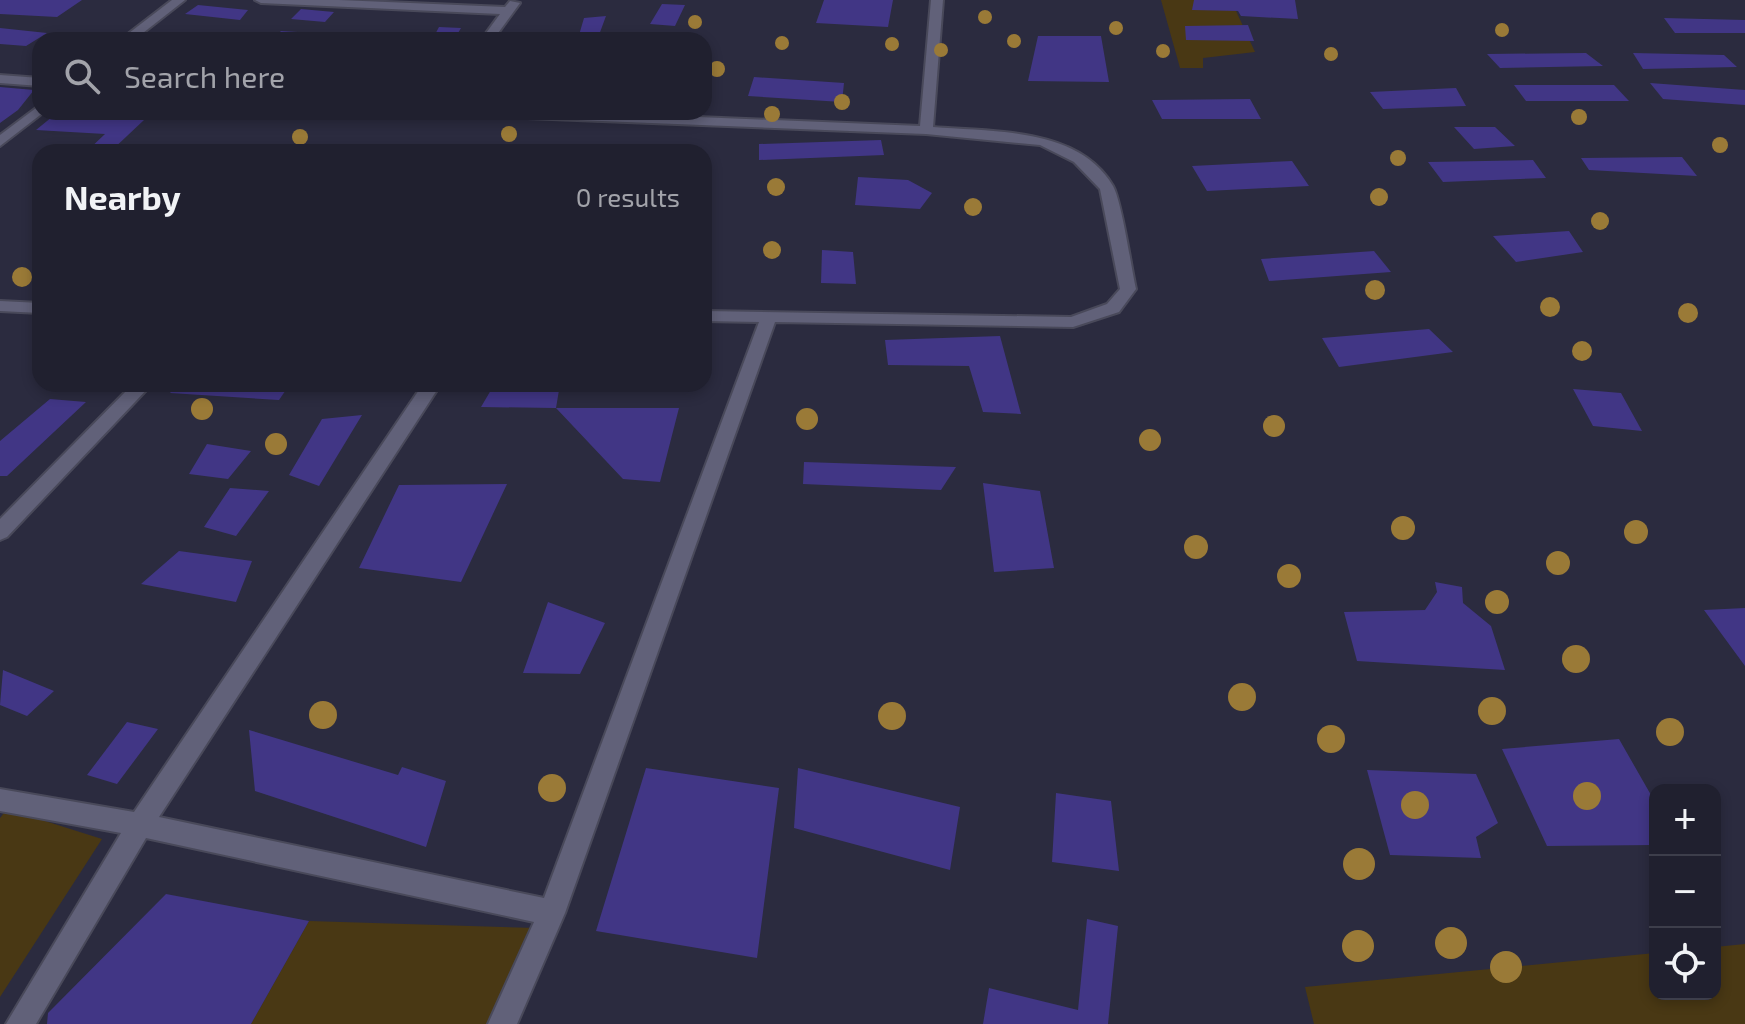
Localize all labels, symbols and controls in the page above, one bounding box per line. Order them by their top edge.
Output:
search box [32,32,712,120]
icon: search [60,54,104,98]
text: Search here [124,58,285,94]
text: Nearby [64,176,181,217]
text: 0 results [576,181,680,212]
map controls [1649,784,1721,1000]
button: + [1649,784,1721,856]
button: − [1649,856,1721,928]
button: locate [1649,928,1721,1000]

